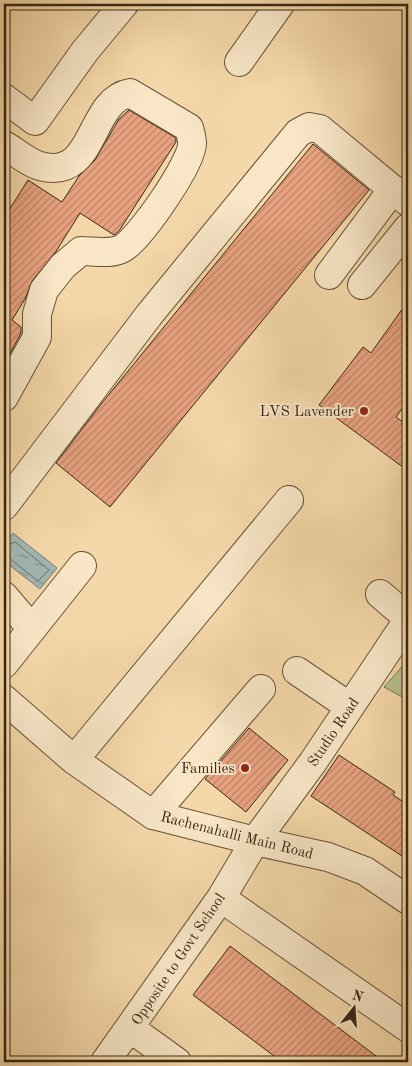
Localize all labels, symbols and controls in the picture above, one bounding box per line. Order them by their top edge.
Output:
place label: LVS Lavender [260,405,354,420]
marker: LVS Lavender [358,405,370,417]
street label: Studio Road [306,696,363,770]
place label: Families [181,762,235,777]
marker: Families [239,762,251,774]
street label: Rachenahalli Main Road [159,810,315,863]
street label: Opposite to Govt School [130,891,229,1028]
north arrow [330,984,380,1034]
text: N [350,988,365,1005]

